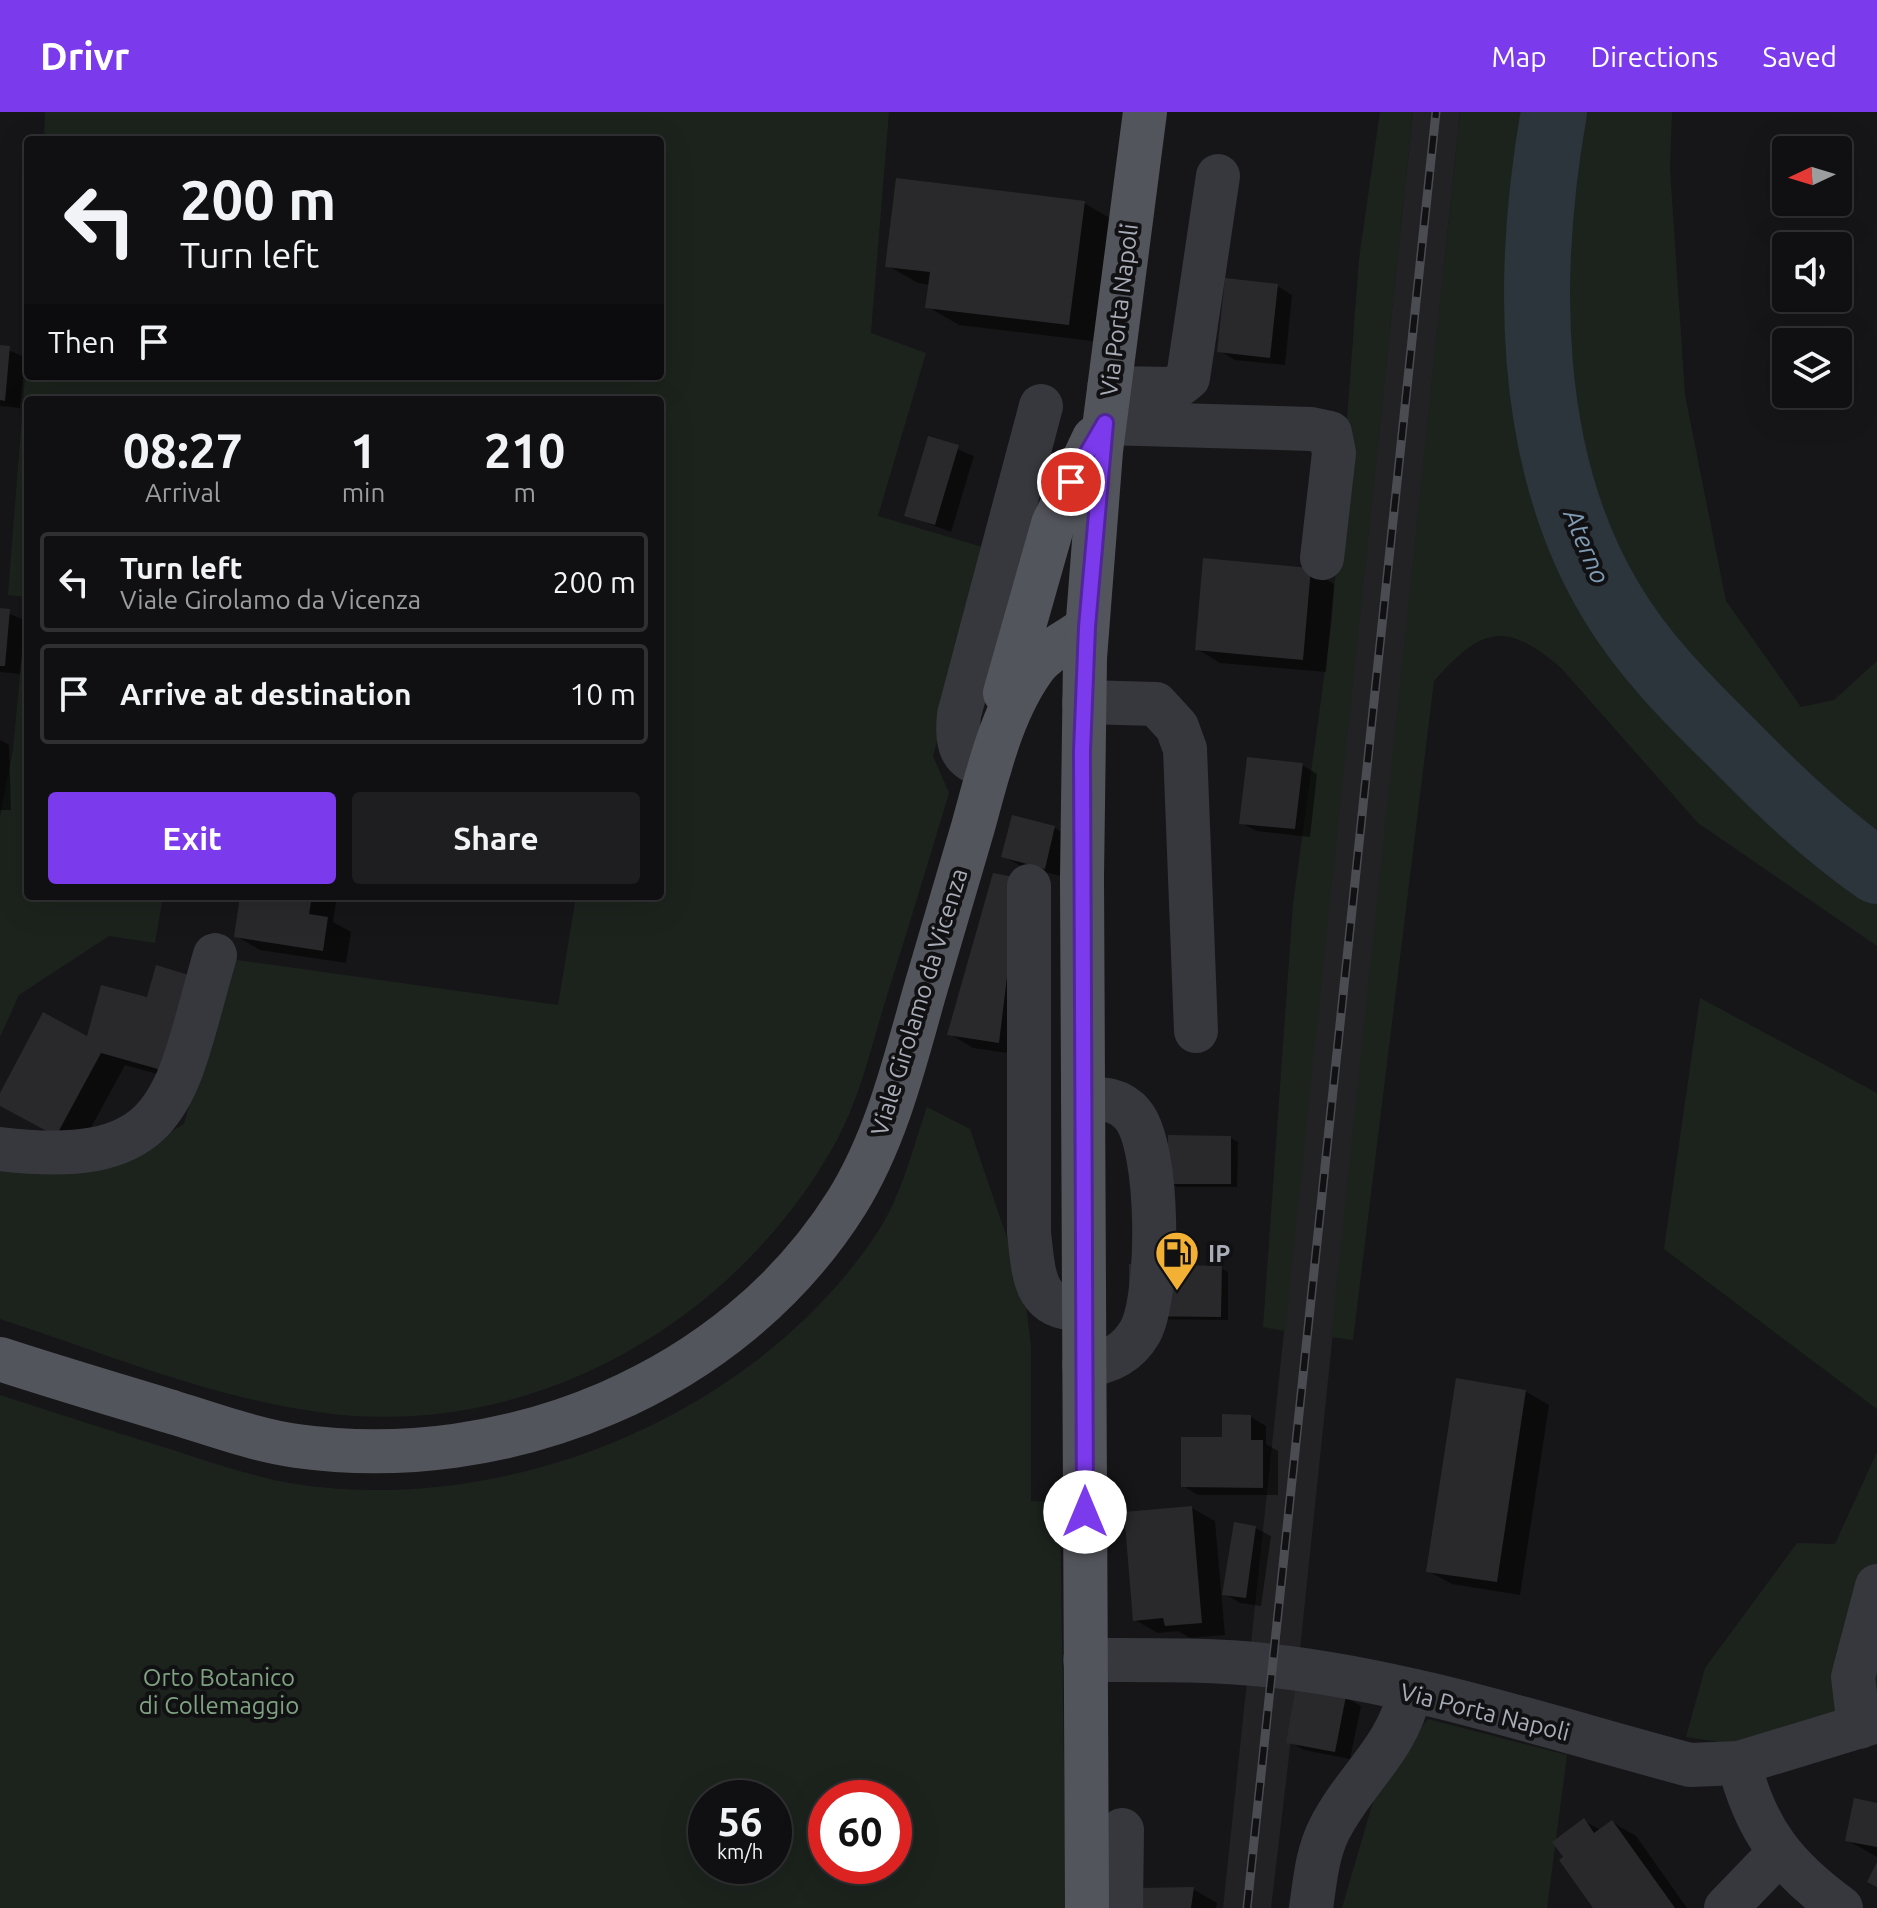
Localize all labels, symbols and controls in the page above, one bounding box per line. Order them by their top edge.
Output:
text: Drivr [40,35,129,77]
text: Map [1491,41,1547,72]
text: Directions [1591,41,1718,72]
text: Saved [1762,41,1837,72]
north arrow [1772,136,1852,216]
map controls [1772,136,1852,408]
icon: left [48,168,152,272]
text: 200 m [180,168,336,231]
street label: Via Porta Napoli [1095,222,1143,398]
button: sound [1772,232,1852,312]
text: Turn left [180,234,319,275]
icon: arrive [132,320,176,364]
text: Then [48,325,116,359]
button: layers [1772,328,1852,408]
text: 08:27 [123,423,243,477]
text: 1 [350,423,377,477]
text: 210 [484,423,565,477]
pin [1037,448,1105,516]
icon: arrive [1049,460,1093,504]
text: Arrival [145,478,221,507]
text: min [342,478,385,507]
text: m [513,478,536,507]
water label: Aterno [1558,502,1616,588]
text: Turn left [120,551,242,585]
icon: left [52,560,96,604]
text: 200 m [552,565,636,599]
text: Viale Girolamo da Vicenza [120,585,421,614]
icon: arrive [52,672,96,716]
text: Arrive at destination [120,677,412,711]
text: 10 m [569,677,636,711]
button: Exit [48,792,336,884]
button: Share [352,792,640,884]
street label: Viale Girolamo da Vicenza [865,865,973,1139]
fuel station icon: IP [1153,1229,1201,1292]
place label: IP [1208,1240,1230,1267]
position arrow [1043,1470,1127,1554]
park label: Orto Botanico di Collemaggio [139,1664,299,1719]
street label: Via Porta Napoli [1397,1678,1573,1746]
speed limit sign: 60 [808,1780,912,1884]
text: 56 [717,1799,763,1844]
text: km/h [717,1840,763,1863]

